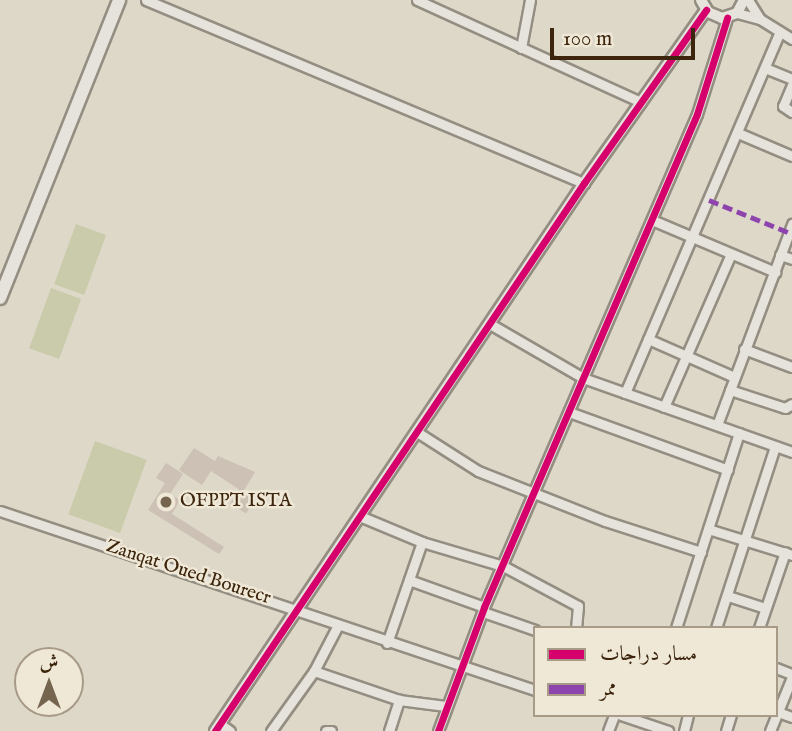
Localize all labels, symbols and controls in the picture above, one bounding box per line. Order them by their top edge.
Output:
scale bar [554,14,699,58]
text: 100 m [563,26,612,53]
place label: OFPPT ISTA [180,491,292,513]
marker: OFPPT ISTA [158,494,174,510]
street label: Zanqat Oued Bourecr [103,536,273,610]
legend [533,626,778,717]
text: مسار دراجات [600,641,697,668]
north arrow [14,647,84,717]
text: ش [40,651,58,675]
text: ممر [600,676,617,703]

